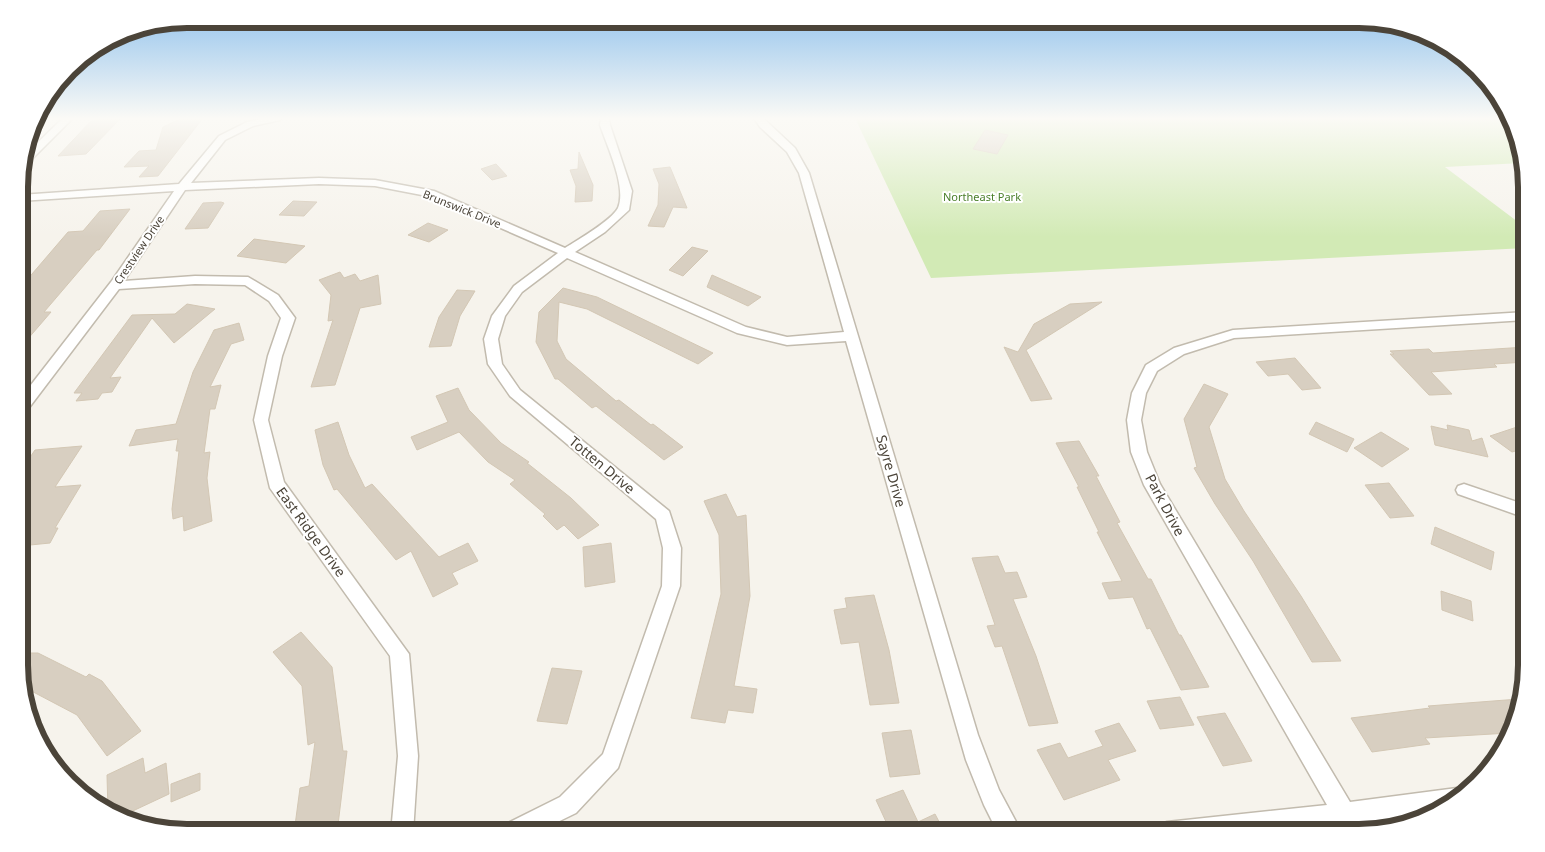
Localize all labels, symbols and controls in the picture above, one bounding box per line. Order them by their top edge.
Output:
street label: Brunswick Drive [421,186,504,231]
park label: Northeast Park [943,189,1021,204]
street label: Crestview Drive [110,212,167,287]
street label: Totten Drive [565,432,639,498]
street label: Sayre Drive [872,433,911,509]
street label: Park Drive [1141,470,1190,539]
street label: East Ridge Drive [272,483,351,581]

